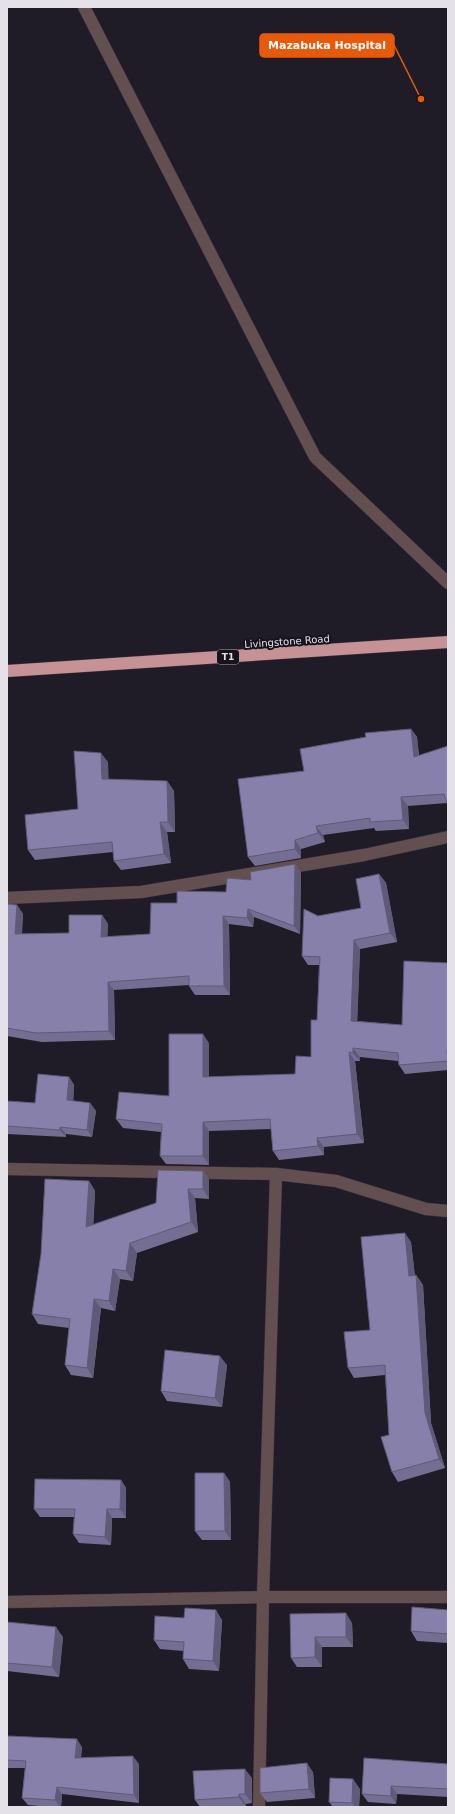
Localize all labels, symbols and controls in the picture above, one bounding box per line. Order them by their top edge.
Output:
callout: Mazabuka Hospital [260,34,394,57]
text: Mazabuka Hospital [268,39,386,52]
street label: Livingstone Road [244,633,330,650]
road number: T1 [217,650,239,664]

